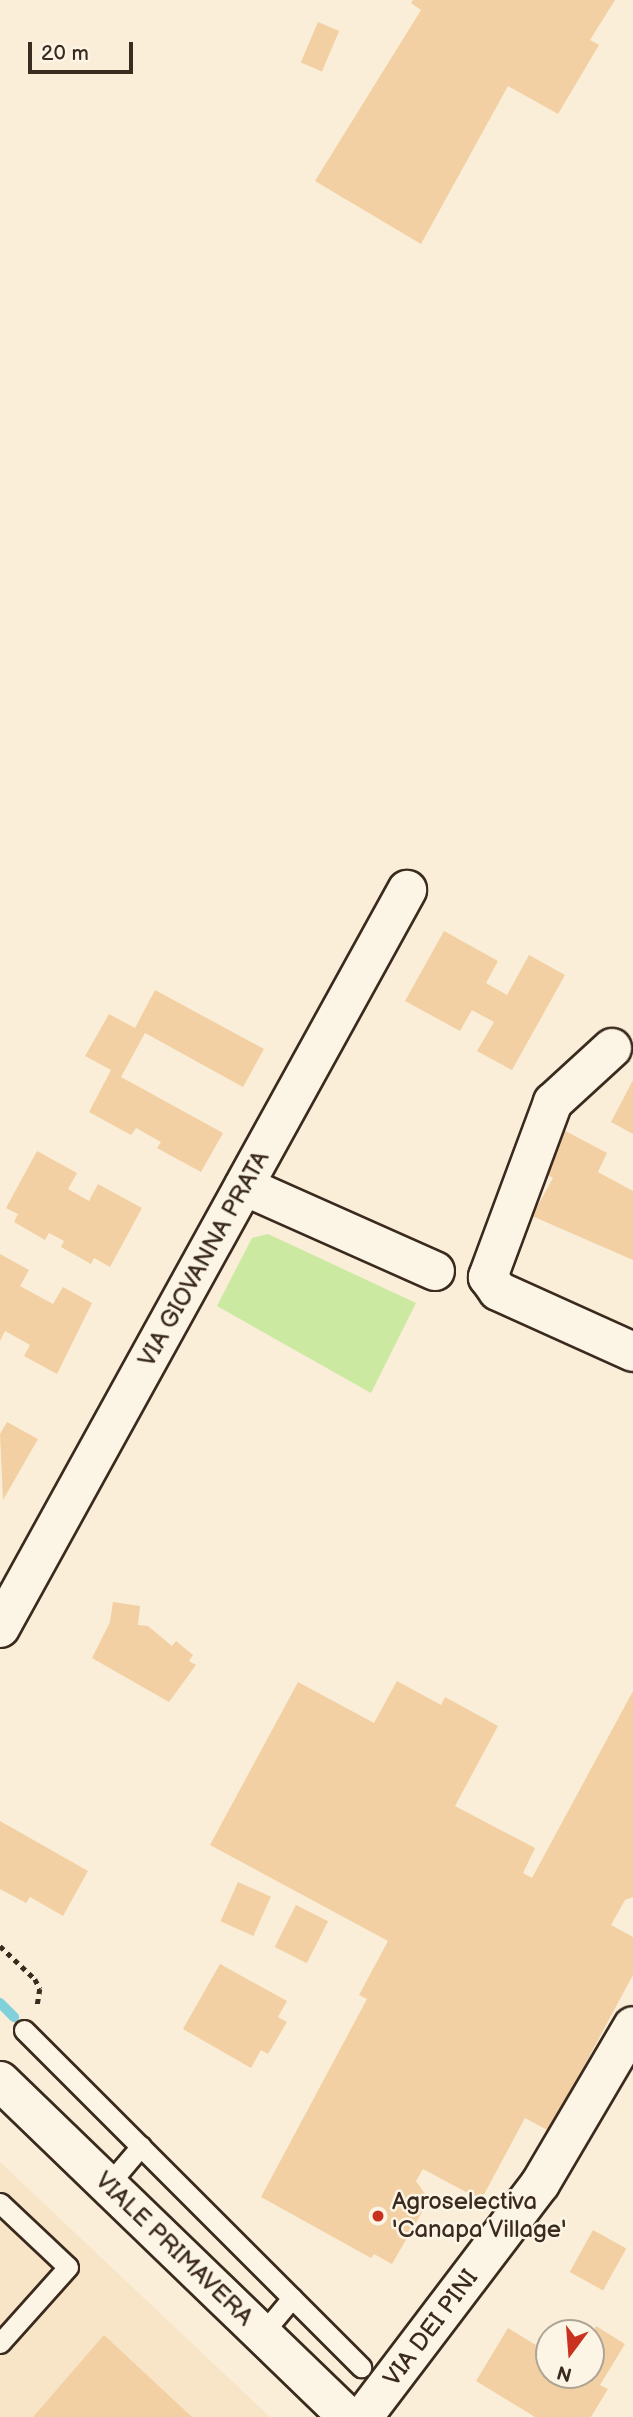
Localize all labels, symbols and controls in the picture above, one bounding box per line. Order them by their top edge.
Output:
scale bar [32,28,136,72]
text: 20 m [41,41,89,66]
street label: VIA GIOVANNA PRATA [133,1146,275,1372]
street label: VIALE PRIMAVERA [89,2166,259,2332]
place label: Agroselectiva 'Canapa Village' [392,2188,567,2244]
marker: Agroselectiva 'Canapa Village' [370,2208,386,2224]
street label: VIA DEI PINI [378,2264,484,2392]
north arrow [535,2319,605,2389]
text: N [555,2360,575,2386]

